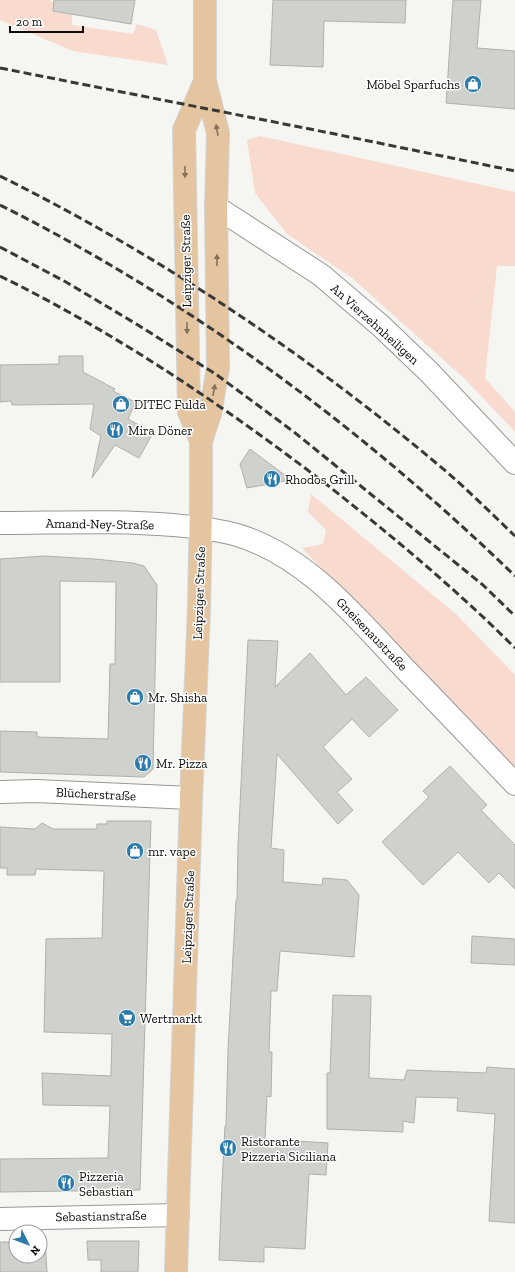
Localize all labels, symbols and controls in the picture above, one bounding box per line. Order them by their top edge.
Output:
scale bar [10,8,83,34]
text: 20 m [16,15,43,29]
shop icon: Möbel Sparfuchs [463,74,483,94]
place label: Möbel Sparfuchs [366,77,460,92]
one-way arrow [214,124,220,137]
one-way arrow [181,166,188,178]
street label: Leipziger Straße [178,214,194,308]
one-way arrow [214,253,220,266]
street label: An Vierzehnheiligen [328,280,423,368]
one-way arrow [184,322,190,335]
one-way arrow [211,384,217,396]
shop icon: DITEC Fulda [111,394,131,414]
place label: DITEC Fulda [134,397,206,412]
restaurant icon: Mira Döner [105,420,125,440]
place label: Mira Döner [128,423,193,438]
restaurant icon: Rhodos Grill [262,469,282,489]
place label: Rhodos Grill [285,472,355,487]
street label: Amand-Ney-Straße [46,516,154,532]
street label: Leipziger Straße [190,546,208,640]
street label: Gneisenaustraße [333,594,411,674]
shop icon: Mr. Shisha [125,687,145,707]
place label: Mr. Shisha [148,690,208,705]
restaurant icon: Mr. Pizza [133,753,153,773]
place label: Mr. Pizza [156,756,208,771]
street label: Blücherstraße [56,784,136,804]
shop icon: mr. vape [125,841,145,861]
place label: mr. vape [148,844,196,859]
street label: Leipziger Straße [179,870,197,964]
supermarket icon: Wertmarkt [117,1008,137,1028]
place label: Wertmarkt [140,1011,203,1026]
place label: Ristorante Pizzeria Siciliana [241,1134,337,1164]
restaurant icon: Ristorante Pizzeria Siciliana [218,1138,238,1158]
place label: Pizzeria Sebastian [79,1169,134,1199]
restaurant icon: Pizzeria Sebastian [56,1173,76,1193]
street label: Sebastianstraße [55,1208,147,1224]
north arrow [8,1224,48,1264]
text: N [27,1243,43,1258]

